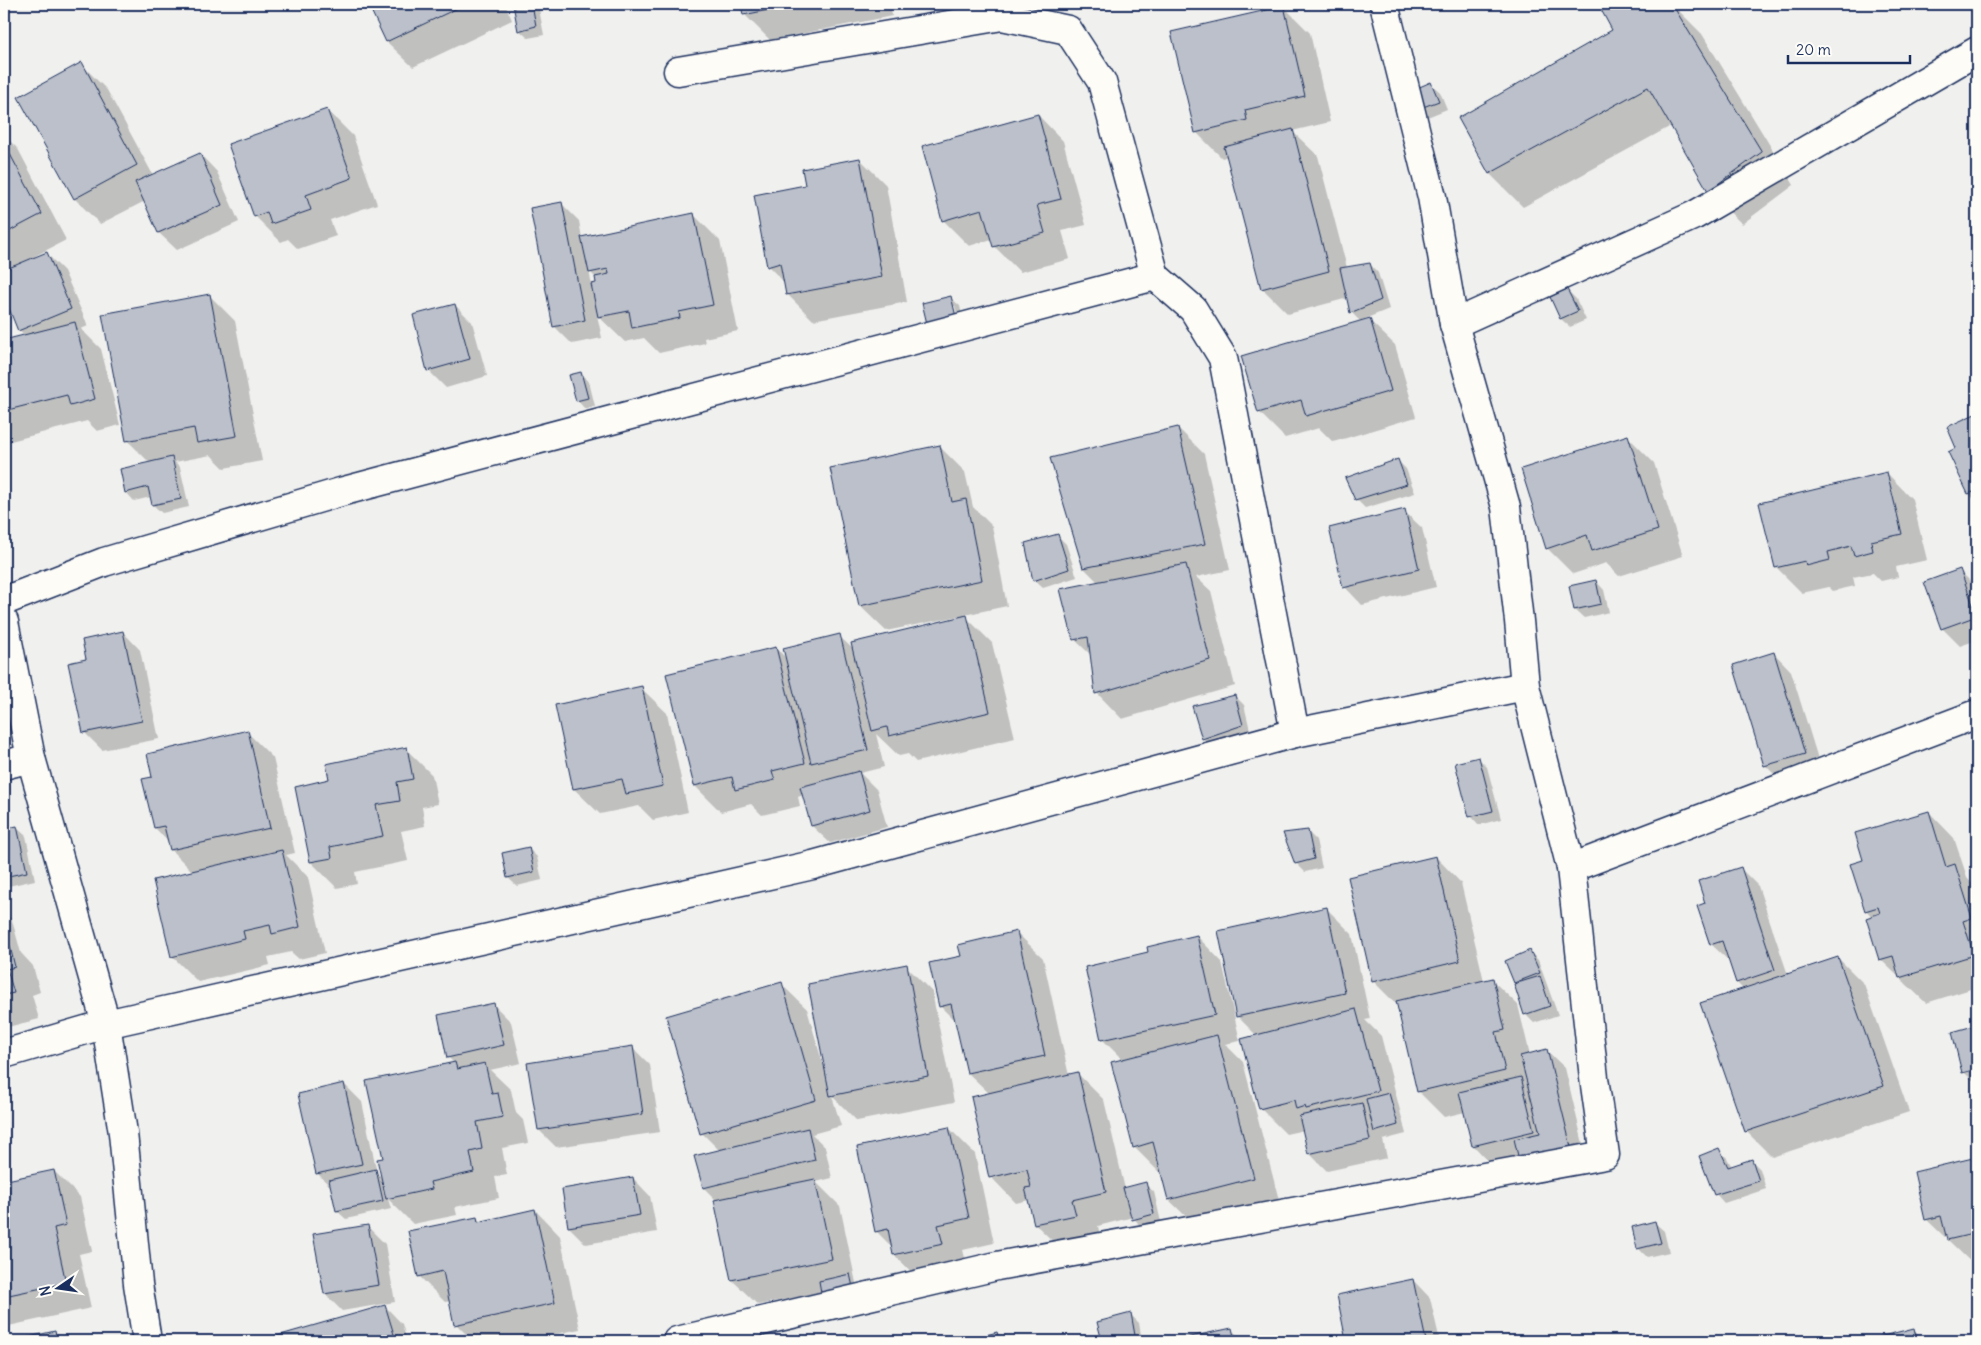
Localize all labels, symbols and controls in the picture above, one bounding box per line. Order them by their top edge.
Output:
scale bar [1788,32,1911,64]
text: 20 m [1796,40,1831,59]
north arrow [32,1262,82,1312]
text: N [35,1284,55,1298]

